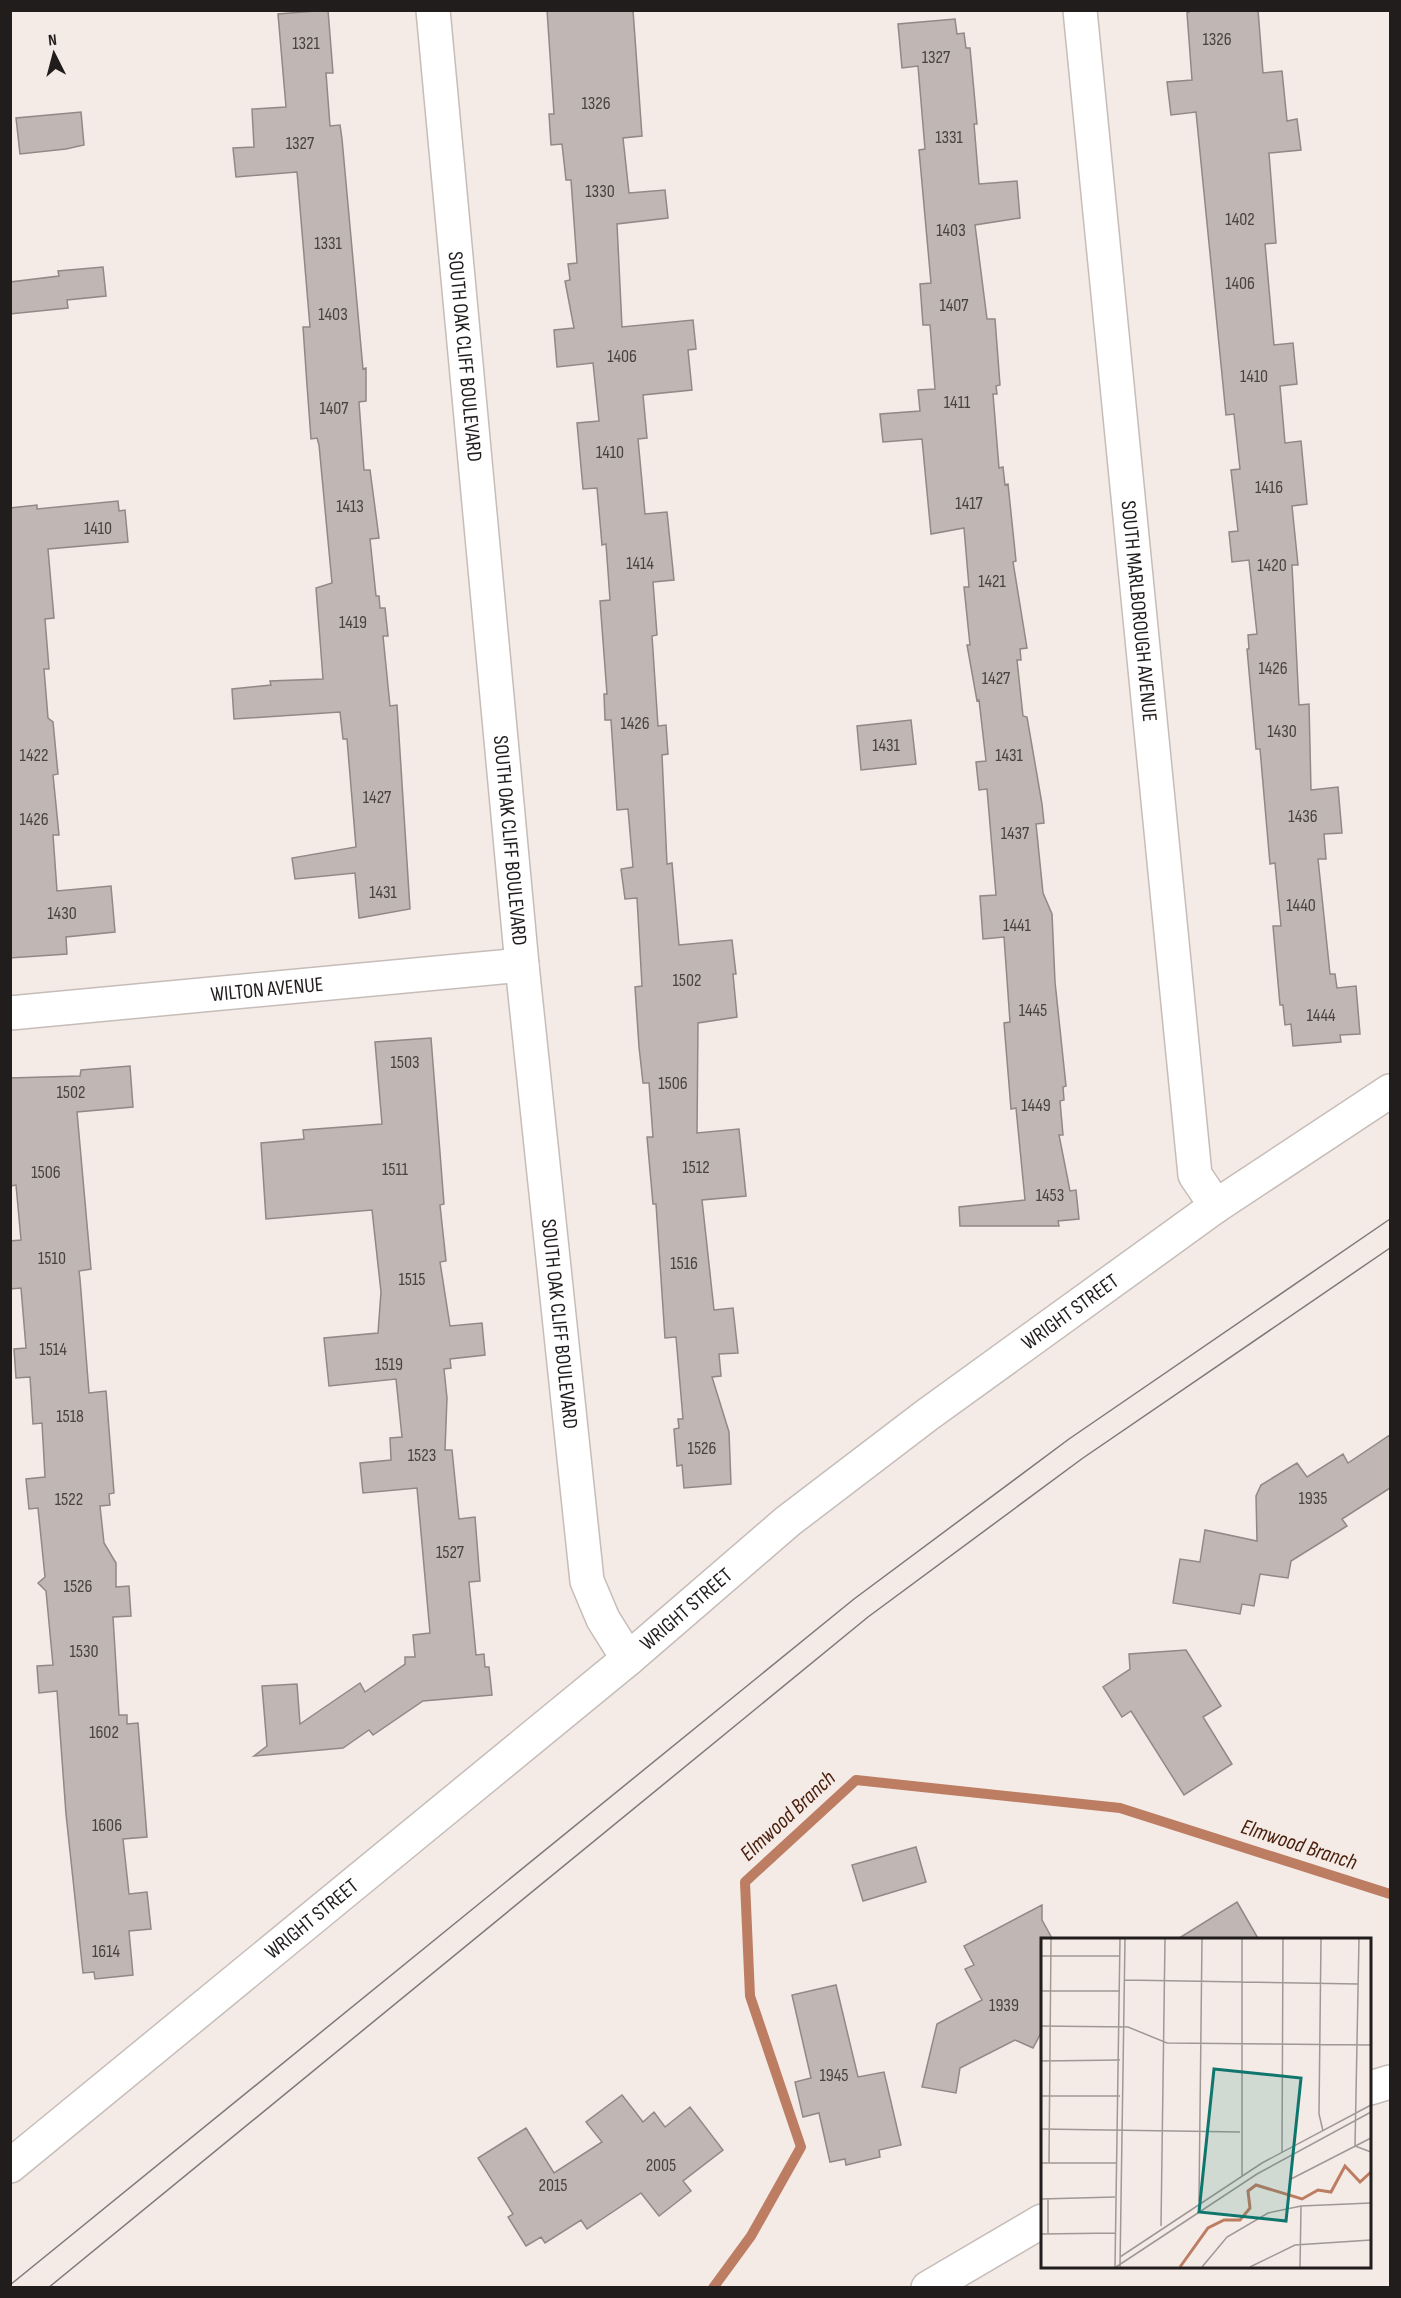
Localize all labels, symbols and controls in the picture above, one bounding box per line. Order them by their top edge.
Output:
north arrow [24,24,84,84]
house number: 1326 [1202,29,1232,50]
text: N [47,31,58,50]
house number: 1321 [292,33,321,54]
house number: 1327 [922,47,951,68]
house number: 1326 [581,93,611,114]
house number: 1331 [935,127,964,148]
house number: 1327 [286,133,315,154]
house number: 1330 [585,181,615,202]
house number: 1402 [1225,209,1255,230]
house number: 1403 [936,220,966,241]
house number: 1331 [314,233,343,254]
street label: SOUTH OAK CLIFF BOULEVARD [443,250,488,463]
house number: 1406 [1225,273,1255,294]
house number: 1407 [939,295,969,316]
house number: 1403 [318,304,348,325]
house number: 1406 [607,346,637,367]
house number: 1410 [1240,366,1268,387]
house number: 1411 [944,392,971,413]
house number: 1407 [319,398,349,419]
house number: 1410 [596,442,624,463]
house number: 1416 [1255,477,1283,498]
house number: 1417 [955,493,983,514]
house number: 1413 [336,496,364,517]
street label: SOUTH MARLBOROUGH AVENUE [1116,499,1163,723]
house number: 1410 [84,518,112,539]
house number: 1414 [626,553,654,574]
house number: 1420 [1257,555,1287,576]
house number: 1421 [978,571,1007,592]
house number: 1419 [339,612,367,633]
house number: 1426 [1258,658,1288,679]
house number: 1427 [982,668,1011,689]
house number: 1426 [620,713,650,734]
house number: 1430 [1267,721,1297,742]
street label: SOUTH OAK CLIFF BOULEVARD [488,734,533,947]
house number: 1431 [872,735,901,756]
house number: 1422 [20,745,48,766]
house number: 1431 [995,745,1024,766]
house number: 1427 [363,787,392,808]
house number: 1436 [1288,806,1318,827]
house number: 1426 [19,809,49,830]
house number: 1437 [1001,823,1030,844]
house number: 1431 [369,882,398,903]
house number: 1440 [1286,895,1316,916]
house number: 1430 [47,903,77,924]
house number: 1441 [1003,915,1032,936]
house number: 1502 [673,970,701,991]
street label: WILTON AVENUE [209,971,324,1007]
house number: 1445 [1019,1000,1047,1021]
house number: 1444 [1306,1005,1336,1026]
house number: 1503 [390,1052,420,1073]
house number: 1506 [658,1073,688,1094]
house number: 1502 [57,1082,85,1103]
house number: 1449 [1021,1095,1051,1116]
house number: 1512 [682,1157,710,1178]
house number: 1511 [382,1159,409,1180]
house number: 1506 [31,1162,61,1183]
house number: 1453 [1036,1185,1064,1206]
street label: SOUTH OAK CLIFF BOULEVARD [536,1218,583,1430]
house number: 1510 [38,1248,66,1269]
house number: 1516 [670,1253,698,1274]
street label: WRIGHT STREET [1017,1268,1124,1355]
house number: 1515 [398,1269,426,1290]
house number: 1514 [39,1339,67,1360]
house number: 1519 [375,1354,403,1375]
house number: 1518 [56,1406,84,1427]
house number: 1526 [688,1438,717,1459]
house number: 1523 [408,1445,436,1466]
house number: 1935 [1298,1488,1328,1509]
house number: 1522 [55,1489,83,1510]
house number: 1527 [436,1542,465,1563]
street label: WRIGHT STREET [635,1562,738,1656]
house number: 1526 [64,1576,93,1597]
house number: 1530 [69,1641,99,1662]
house number: 1602 [89,1722,119,1743]
water label: Elmwood Branch [735,1765,841,1867]
water label: Elmwood Branch [1237,1814,1361,1876]
house number: 1606 [92,1815,122,1836]
street label: WRIGHT STREET [260,1873,364,1964]
inset map [1041,1938,1371,2268]
house number: 1614 [92,1941,120,1962]
house number: 1939 [989,1995,1019,2016]
house number: 1945 [819,2065,849,2086]
house number: 2005 [646,2155,676,2176]
house number: 2015 [539,2175,567,2196]

